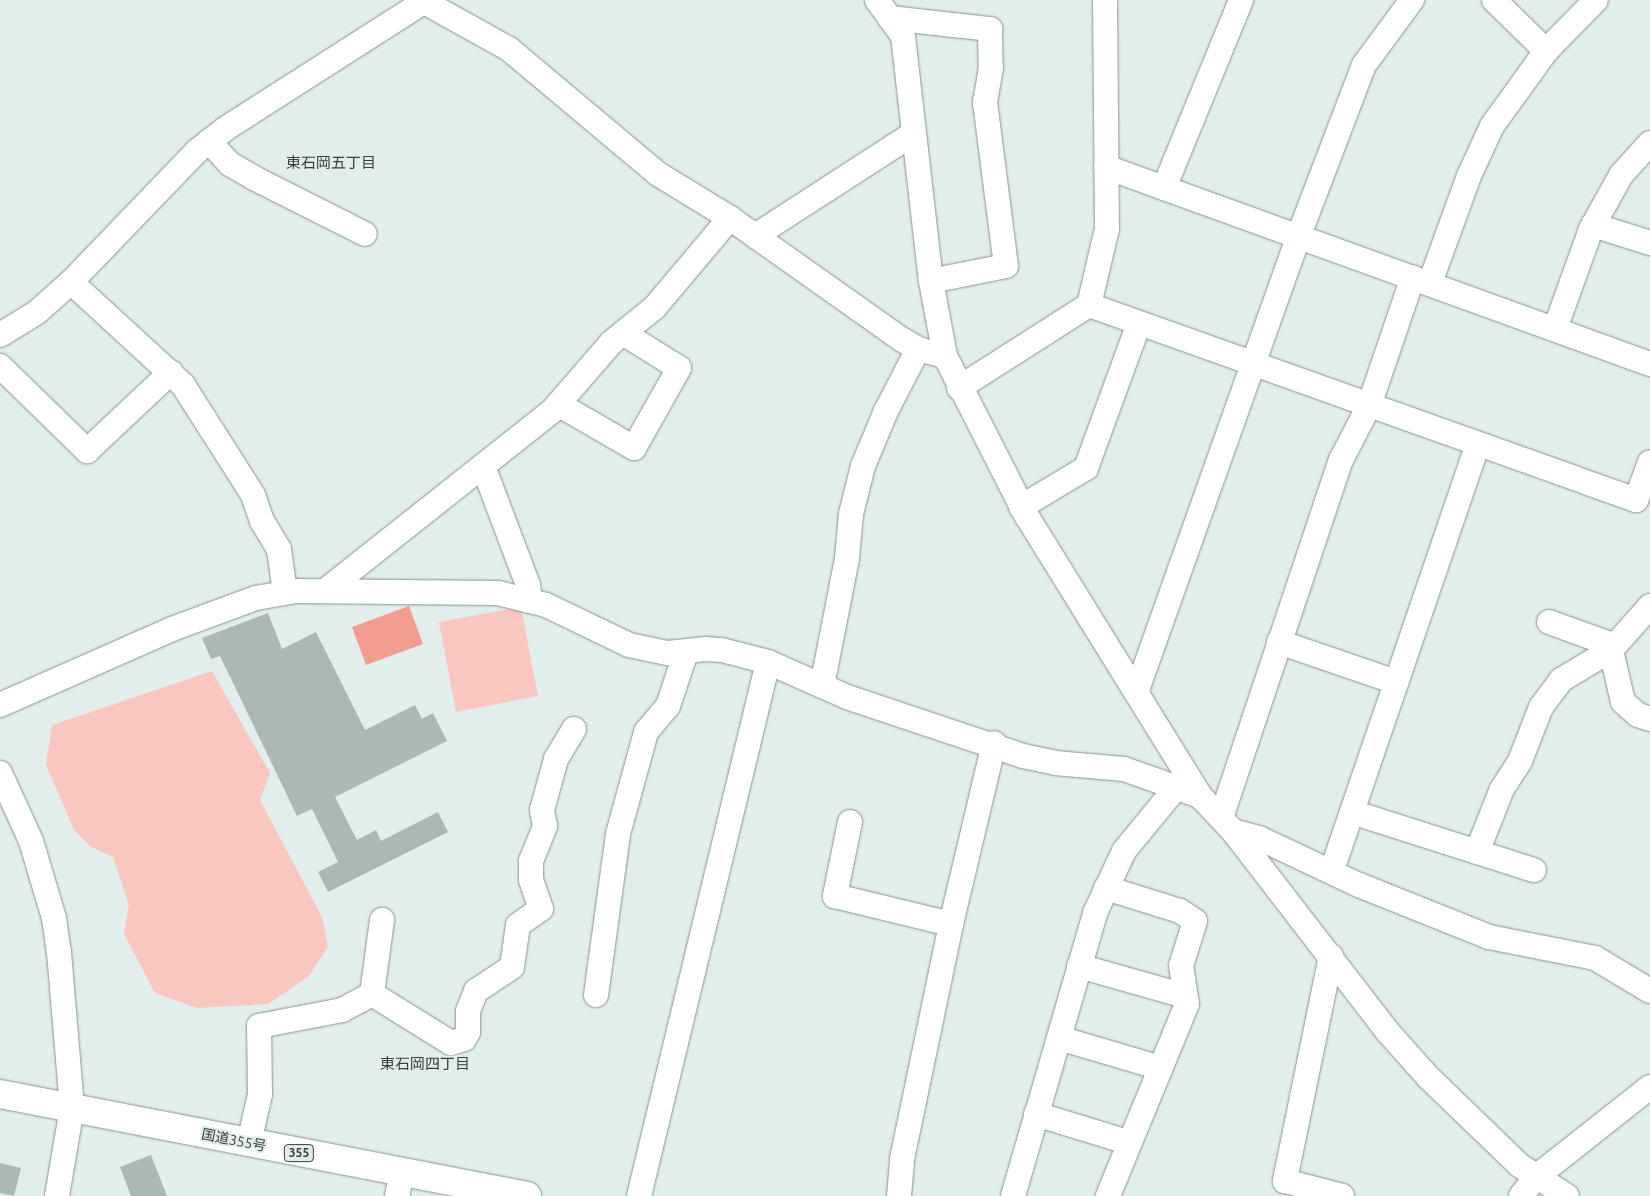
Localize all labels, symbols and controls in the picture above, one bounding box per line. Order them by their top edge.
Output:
district label: 東石岡五丁目 [286,154,376,172]
district label: 東石岡四丁目 [380,1055,470,1073]
street label: 国道355号 [200,1125,268,1155]
road number: 355 [283,1144,315,1162]

